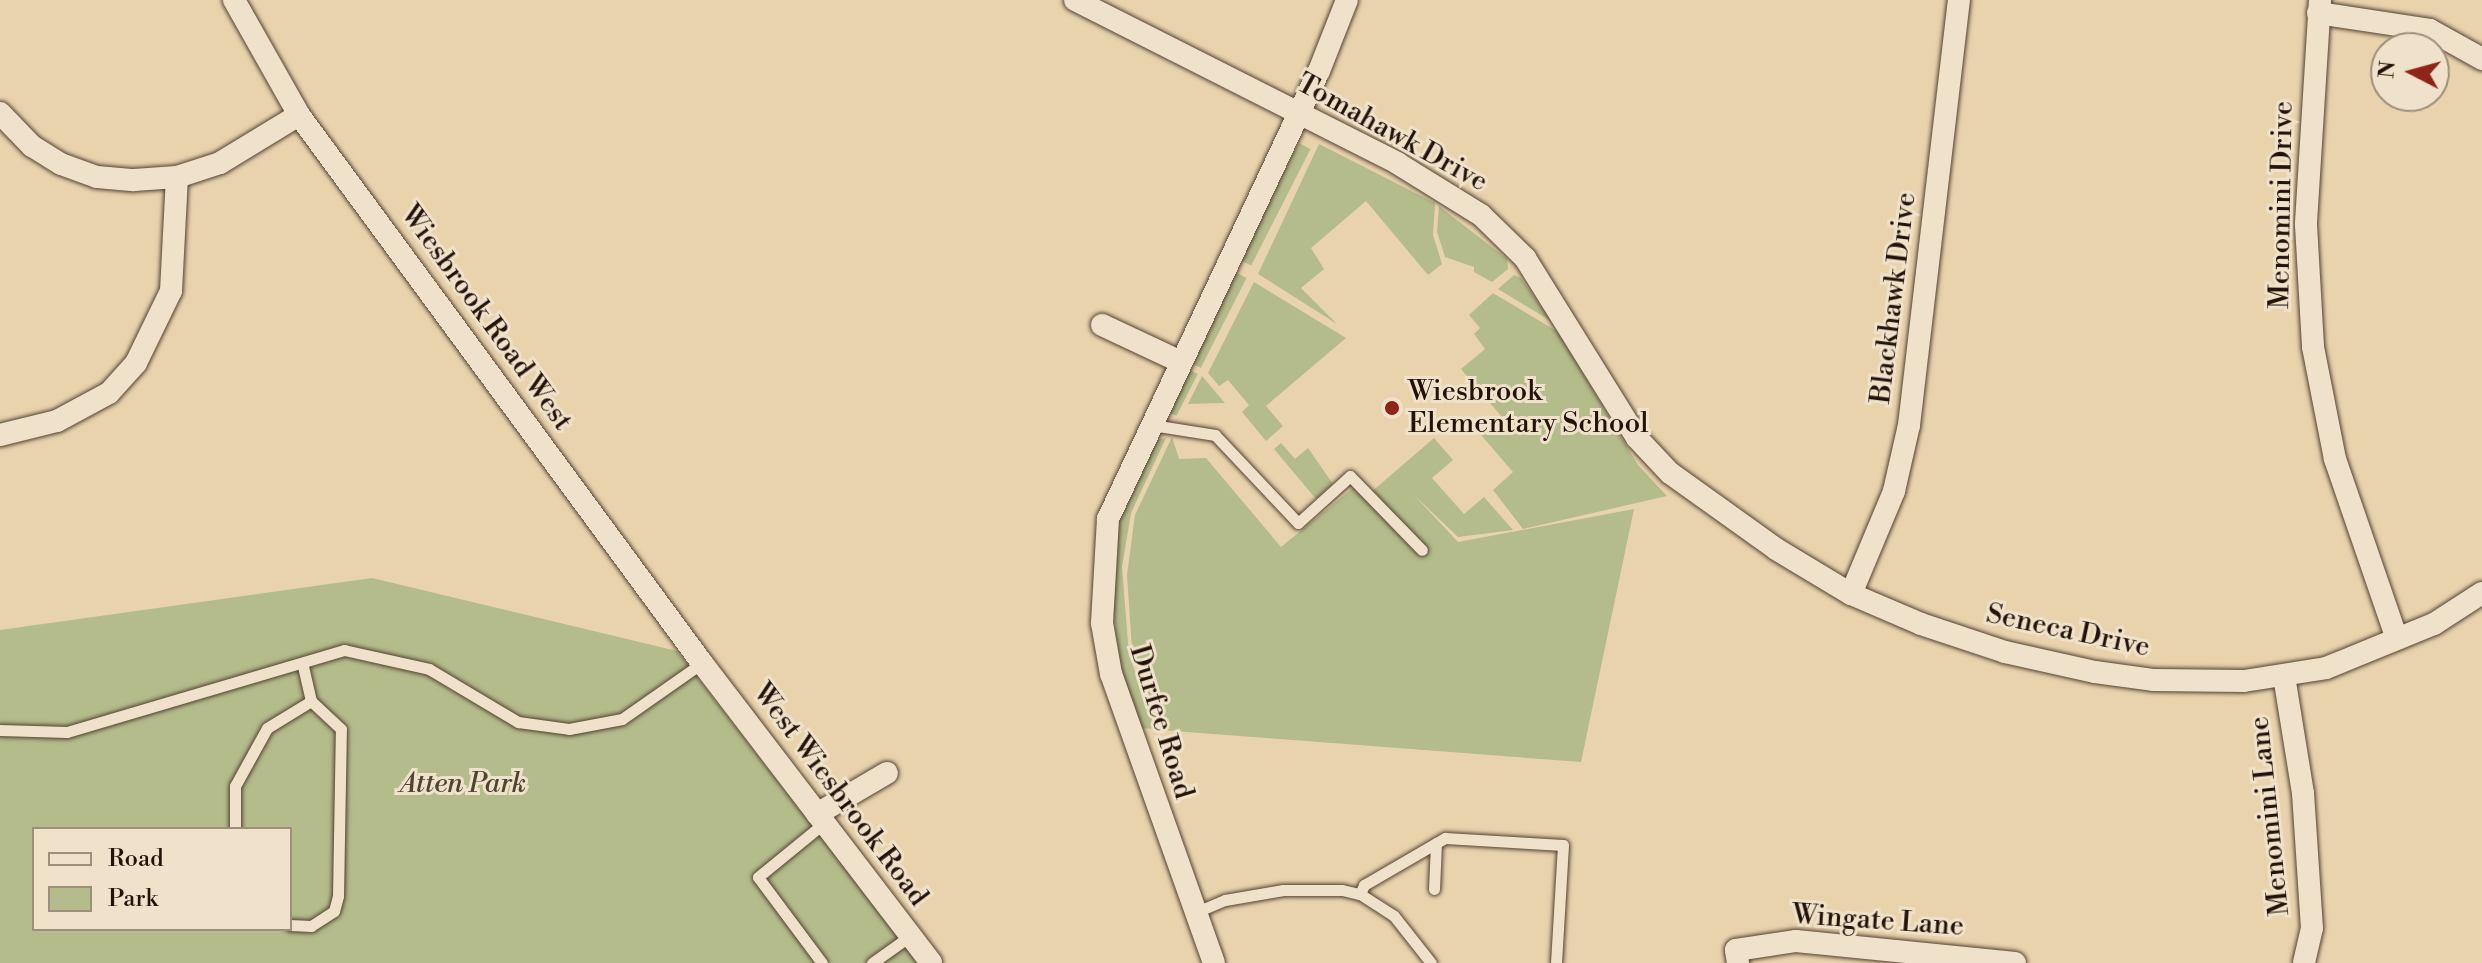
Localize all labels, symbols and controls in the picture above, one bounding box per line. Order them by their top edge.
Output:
north arrow [2370,32,2450,112]
text: N [2373,60,2402,80]
street label: Tomahawk Drive [1291,67,1493,199]
street label: Menomini Drive [2263,101,2301,309]
street label: Blackhawk Drive [1864,190,1924,406]
street label: Wiesbrook Road West [393,199,579,437]
place label: Wiesbrook Elementary School [1408,375,1649,441]
marker: Wiesbrook Elementary School [1383,399,1401,417]
street label: Seneca Drive [1983,597,2153,665]
street label: Durfee Road [1122,641,1200,803]
street label: West Wiesbrook Road [745,677,935,913]
street label: Menomini Lane [2243,715,2297,917]
park label: Atten Park [400,767,526,801]
legend [32,827,292,931]
text: Road [108,844,164,874]
text: Park [108,884,158,914]
street label: Wingate Lane [1791,898,1965,944]

